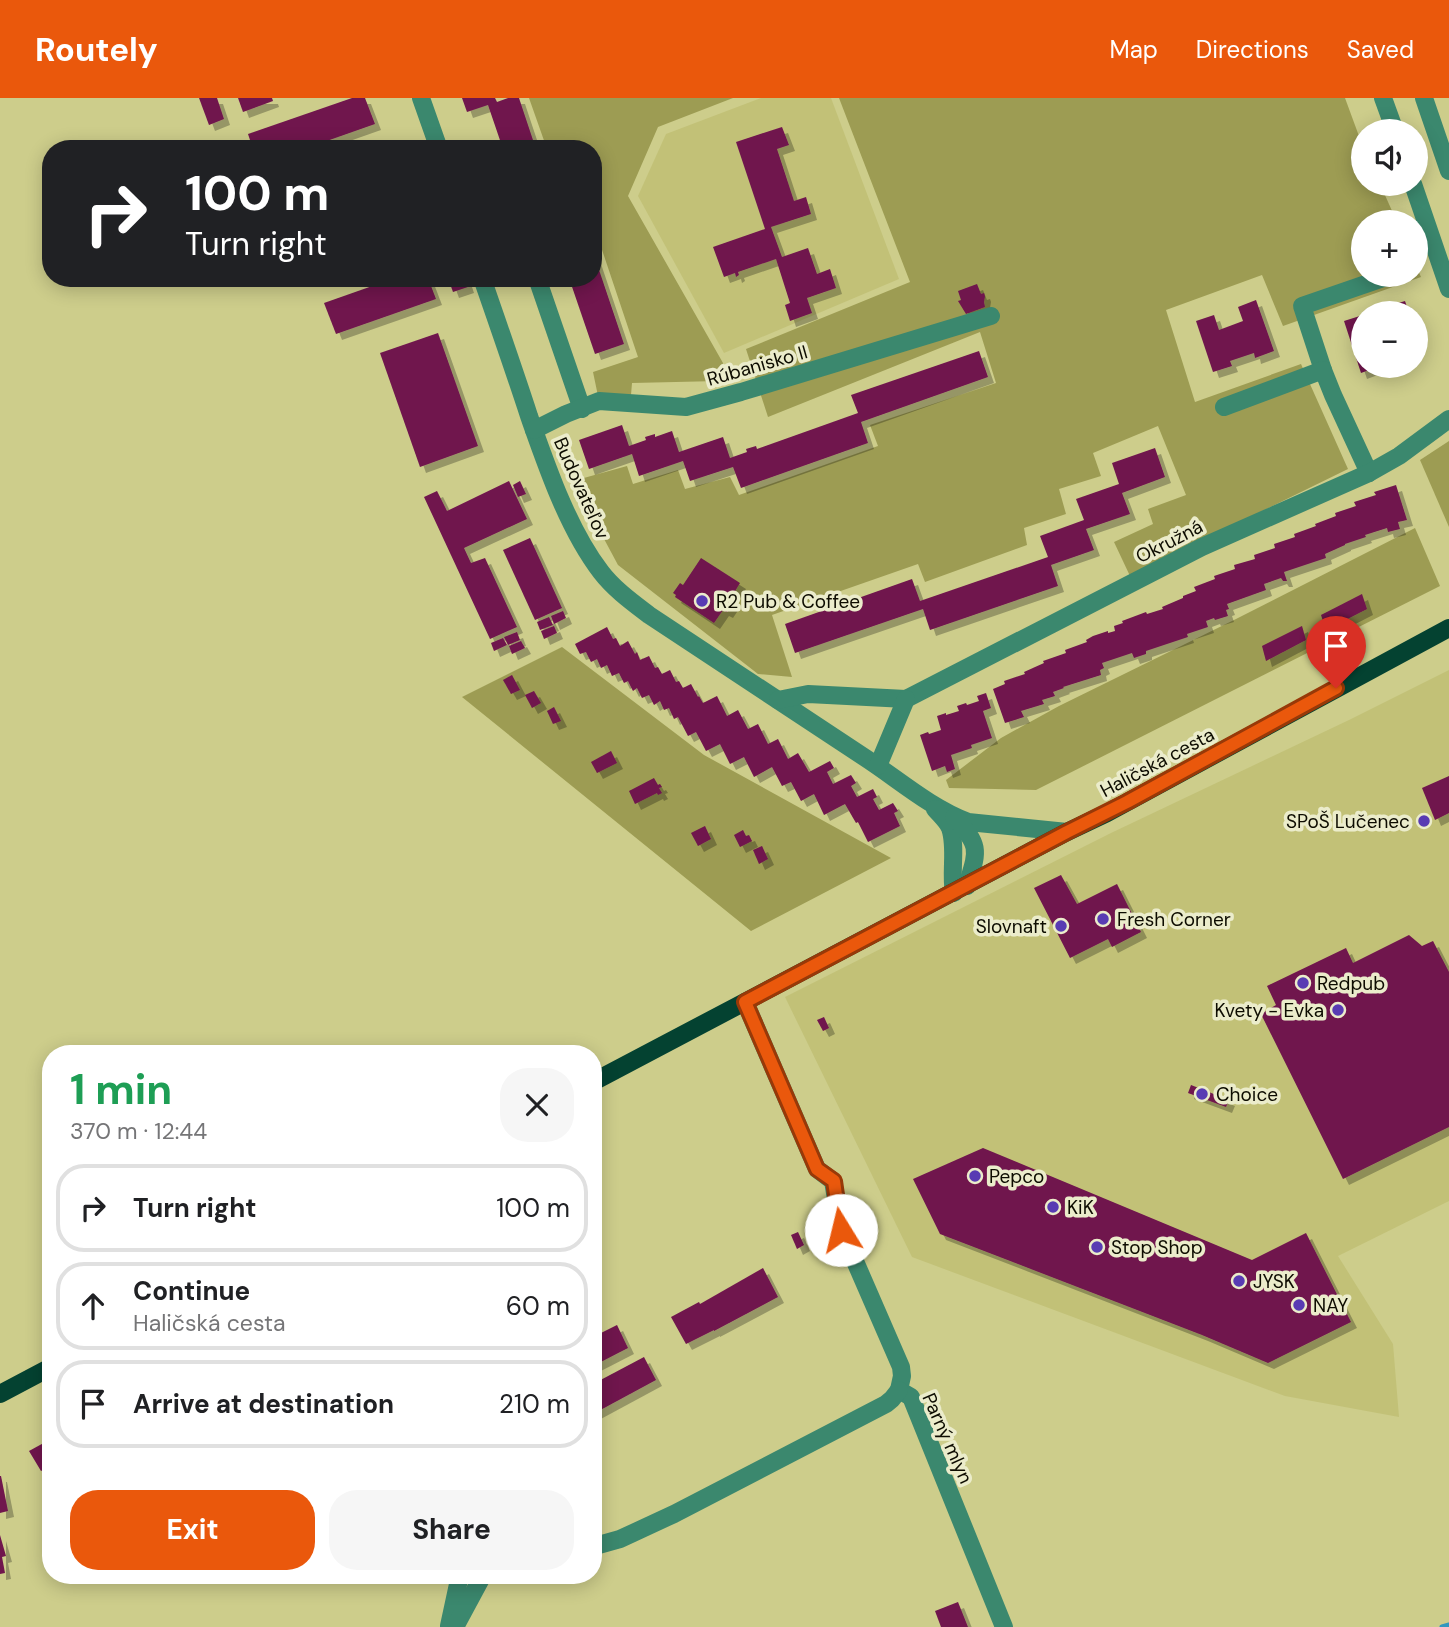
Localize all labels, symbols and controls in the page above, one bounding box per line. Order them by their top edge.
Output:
text: Routely [35,28,158,71]
text: Map [1110,34,1158,65]
text: Directions [1196,34,1309,65]
text: Saved [1347,34,1414,65]
map controls [1351,119,1428,378]
button: sound [1351,119,1428,196]
text: 100 m [185,161,329,225]
icon: right [70,168,161,259]
button: + [1351,210,1428,287]
text: Turn right [185,223,327,265]
button: − [1351,301,1428,378]
street label: Rúbanisko II [704,339,810,392]
street label: Budovateľov [548,433,615,543]
street label: Okružná [1131,514,1207,569]
place label: R2 Pub & Coffee [716,589,860,614]
marker: R2 Pub & Coffee [694,593,710,609]
pin [1306,616,1366,688]
icon: arrive [1317,627,1355,665]
street label: Haličská cesta [1096,722,1219,803]
place label: SPoŠ Lučenec [1286,809,1410,834]
marker: SPoŠ Lučenec [1416,813,1432,829]
place label: Fresh Corner [1117,907,1231,932]
marker: Fresh Corner [1095,911,1111,927]
place label: Slovnaft [976,914,1047,939]
marker: Slovnaft [1053,918,1069,934]
place label: Redpub [1317,971,1385,996]
marker: Redpub [1295,975,1311,991]
place label: Kvety - Evka [1214,998,1324,1023]
marker: Kvety - Evka [1330,1002,1346,1018]
text: 1 min [70,1062,172,1117]
button: close [500,1068,574,1142]
place label: Choice [1216,1082,1278,1107]
marker: Choice [1194,1086,1210,1102]
text: 370 m · 12:44 [70,1116,207,1146]
place label: Pepco [989,1164,1044,1189]
marker: Pepco [967,1168,983,1184]
icon: right [74,1189,112,1227]
text: Turn right [133,1191,257,1225]
text: 100 m [496,1191,570,1225]
position arrow [804,1193,878,1267]
place label: KiK [1067,1195,1094,1220]
marker: KiK [1045,1199,1061,1215]
place label: Stop Shop [1111,1235,1203,1260]
marker: Stop Shop [1089,1239,1105,1255]
place label: JYSK [1253,1269,1295,1294]
marker: JYSK [1231,1273,1247,1289]
text: Continue [133,1274,250,1308]
icon: ahead [74,1287,112,1325]
text: 60 m [506,1289,570,1323]
place label: NAY [1313,1293,1348,1318]
marker: NAY [1291,1297,1307,1313]
text: Haličská cesta [133,1308,285,1338]
icon: arrive [74,1385,112,1423]
text: Arrive at destination [133,1387,394,1421]
text: 210 m [499,1387,570,1421]
street label: Parný mlyn [916,1389,979,1488]
button: Exit [70,1490,315,1570]
button: Share [329,1490,574,1570]

